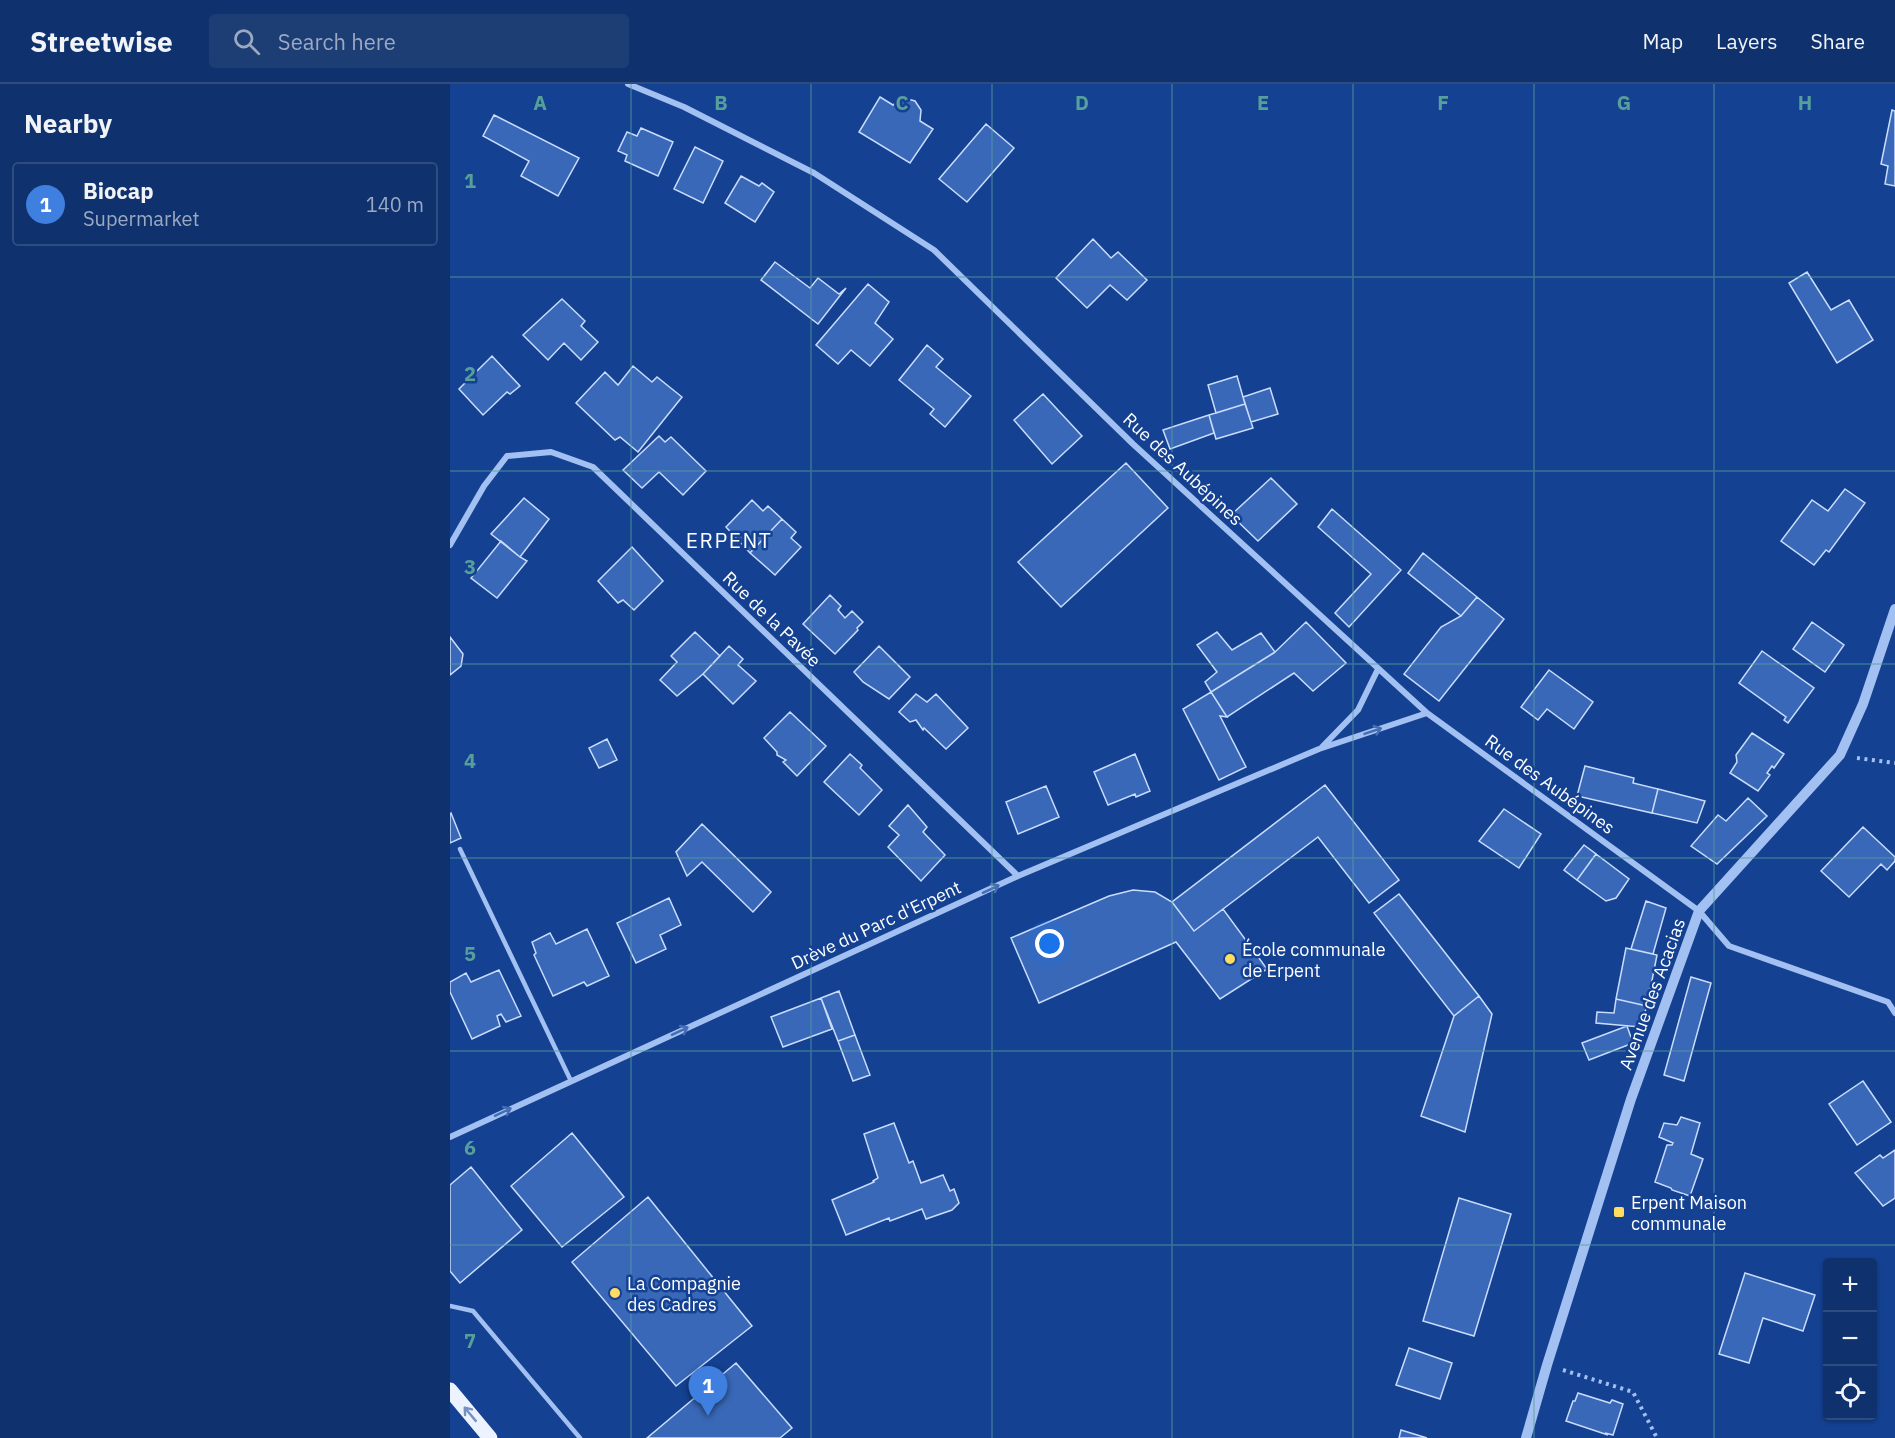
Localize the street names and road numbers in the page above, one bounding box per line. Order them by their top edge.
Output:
street label: Rue des Aubépines [1118,408,1248,530]
street label: Rue de la Pavée [718,566,826,672]
street label: Rue des Aubépines [1480,729,1620,839]
street label: Drève du Parc d'Erpent [787,875,965,975]
street label: Avenue des Acacias [1614,915,1690,1073]

